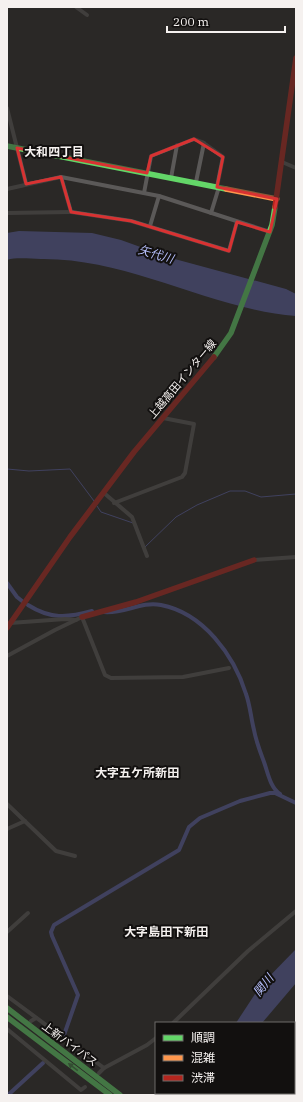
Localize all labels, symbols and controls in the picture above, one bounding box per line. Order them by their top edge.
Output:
scale bar [167,8,285,34]
text: 200 m [173,14,209,29]
district label: 大和四丁目 [24,144,84,159]
water label: 矢代川 [137,242,177,267]
street label: 上越高田インター線 [145,337,219,421]
district label: 大字五ケ所新田 [95,765,179,780]
district label: 大字島田下新田 [124,924,208,939]
water label: 関川 [250,969,278,999]
street label: 上新バイパス [40,1019,100,1069]
legend [155,1022,295,1094]
text: 順調 [191,1030,215,1045]
text: 混雑 [191,1050,215,1065]
one-way arrow [68,1063,79,1071]
text: 渋滞 [191,1070,215,1085]

